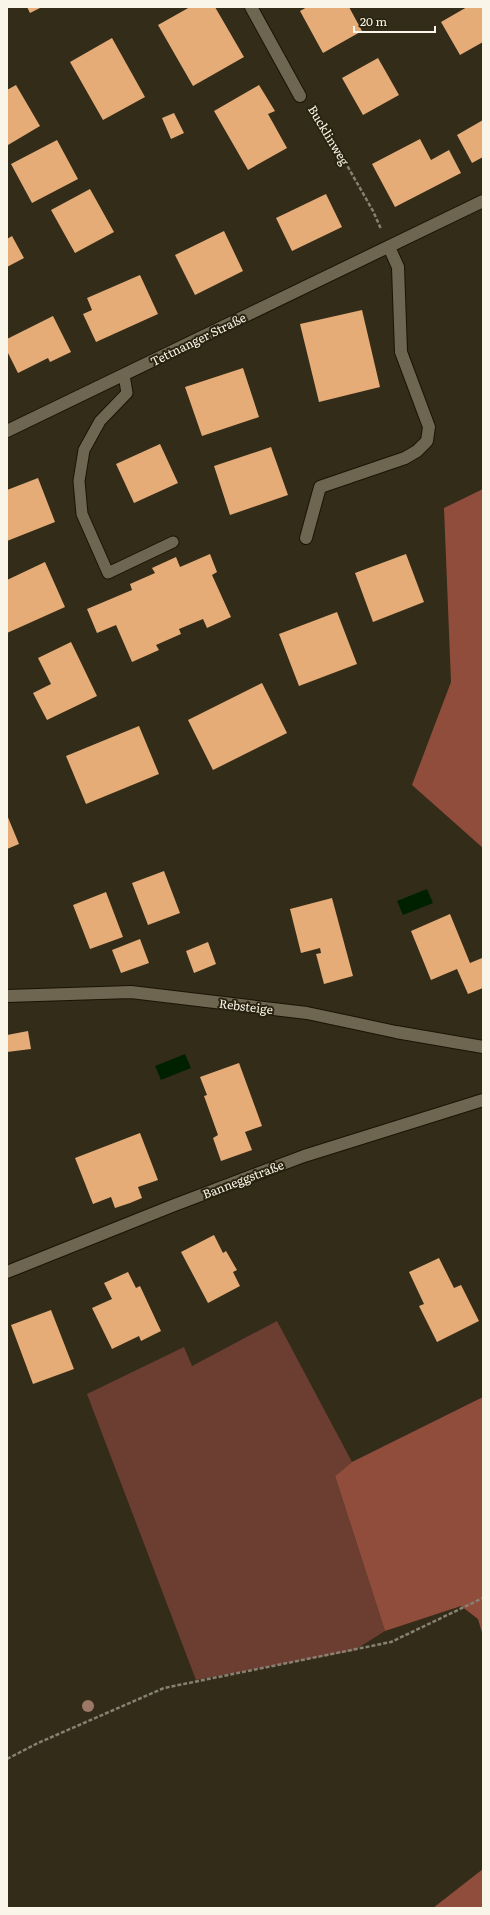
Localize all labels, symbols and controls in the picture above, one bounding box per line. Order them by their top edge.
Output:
scale bar [354,8,435,34]
text: 20 m [360,12,387,30]
street label: Bucklinweg [304,102,354,169]
street label: Tettnanger Straße [147,308,249,370]
street label: Rebsteige [218,994,274,1018]
street label: Banneggstraße [200,1155,286,1203]

